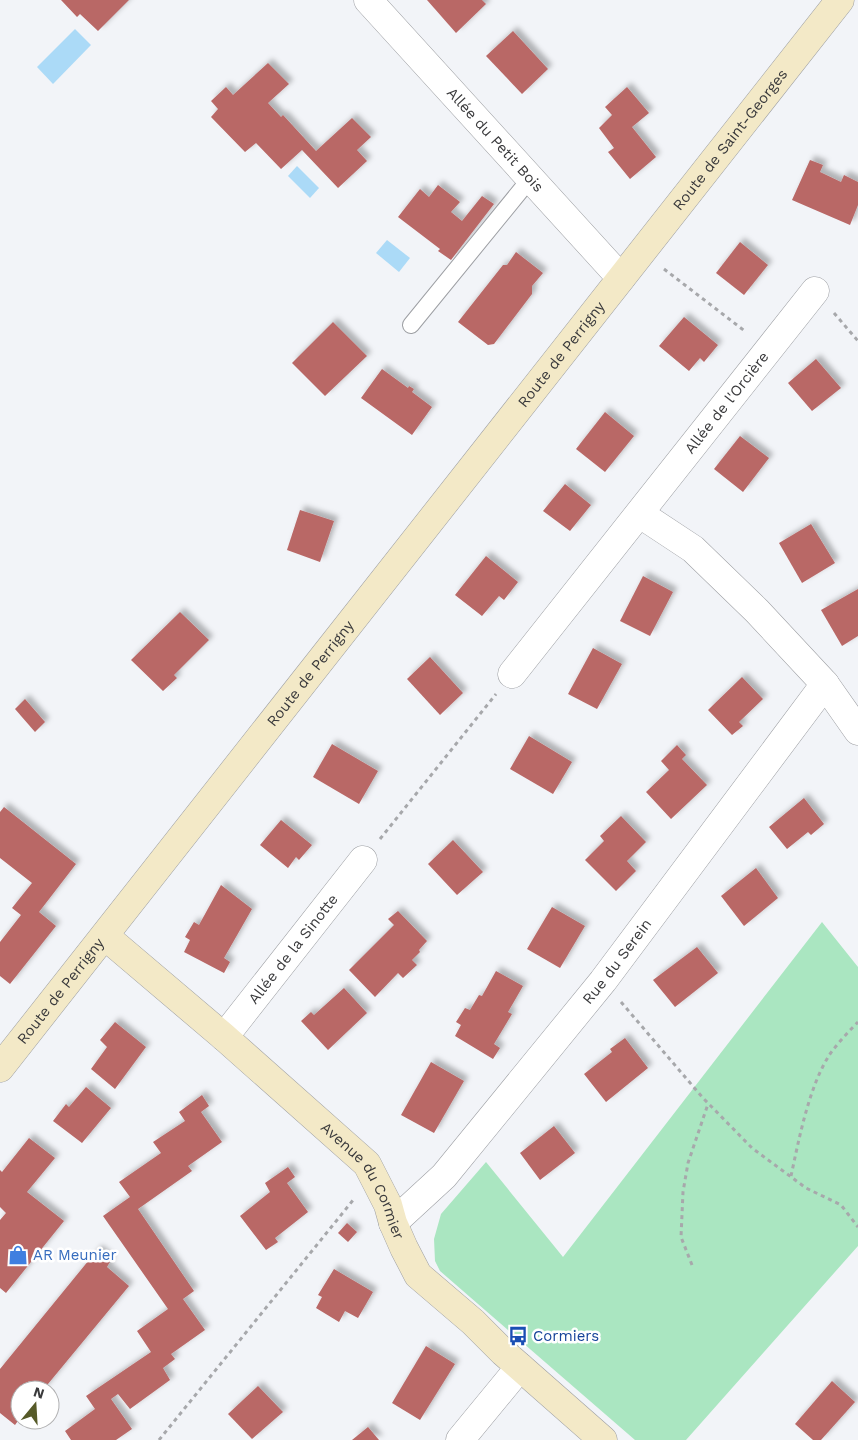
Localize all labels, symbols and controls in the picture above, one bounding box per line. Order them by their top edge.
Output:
street label: Route de Saint-Georges [669,65,791,214]
street label: Allée du Petit Bois [443,84,547,196]
street label: Route de Perrigny [514,297,609,411]
street label: Allée de l'Orcière [681,348,773,457]
street label: Route de Perrigny [263,617,358,730]
street label: Allée de la Sinotte [245,890,342,1007]
street label: Rue du Serein [579,915,655,1008]
street label: Route de Perrigny [13,934,108,1048]
street label: Avenue du Cormier [317,1118,408,1242]
shop icon: AR Meunier [7,1244,29,1266]
place label: AR Meunier [33,1246,117,1264]
bus stop icon: Cormiers [507,1325,529,1347]
place label: Cormiers [533,1327,599,1345]
north arrow [10,1380,60,1430]
text: N [32,1383,46,1402]

